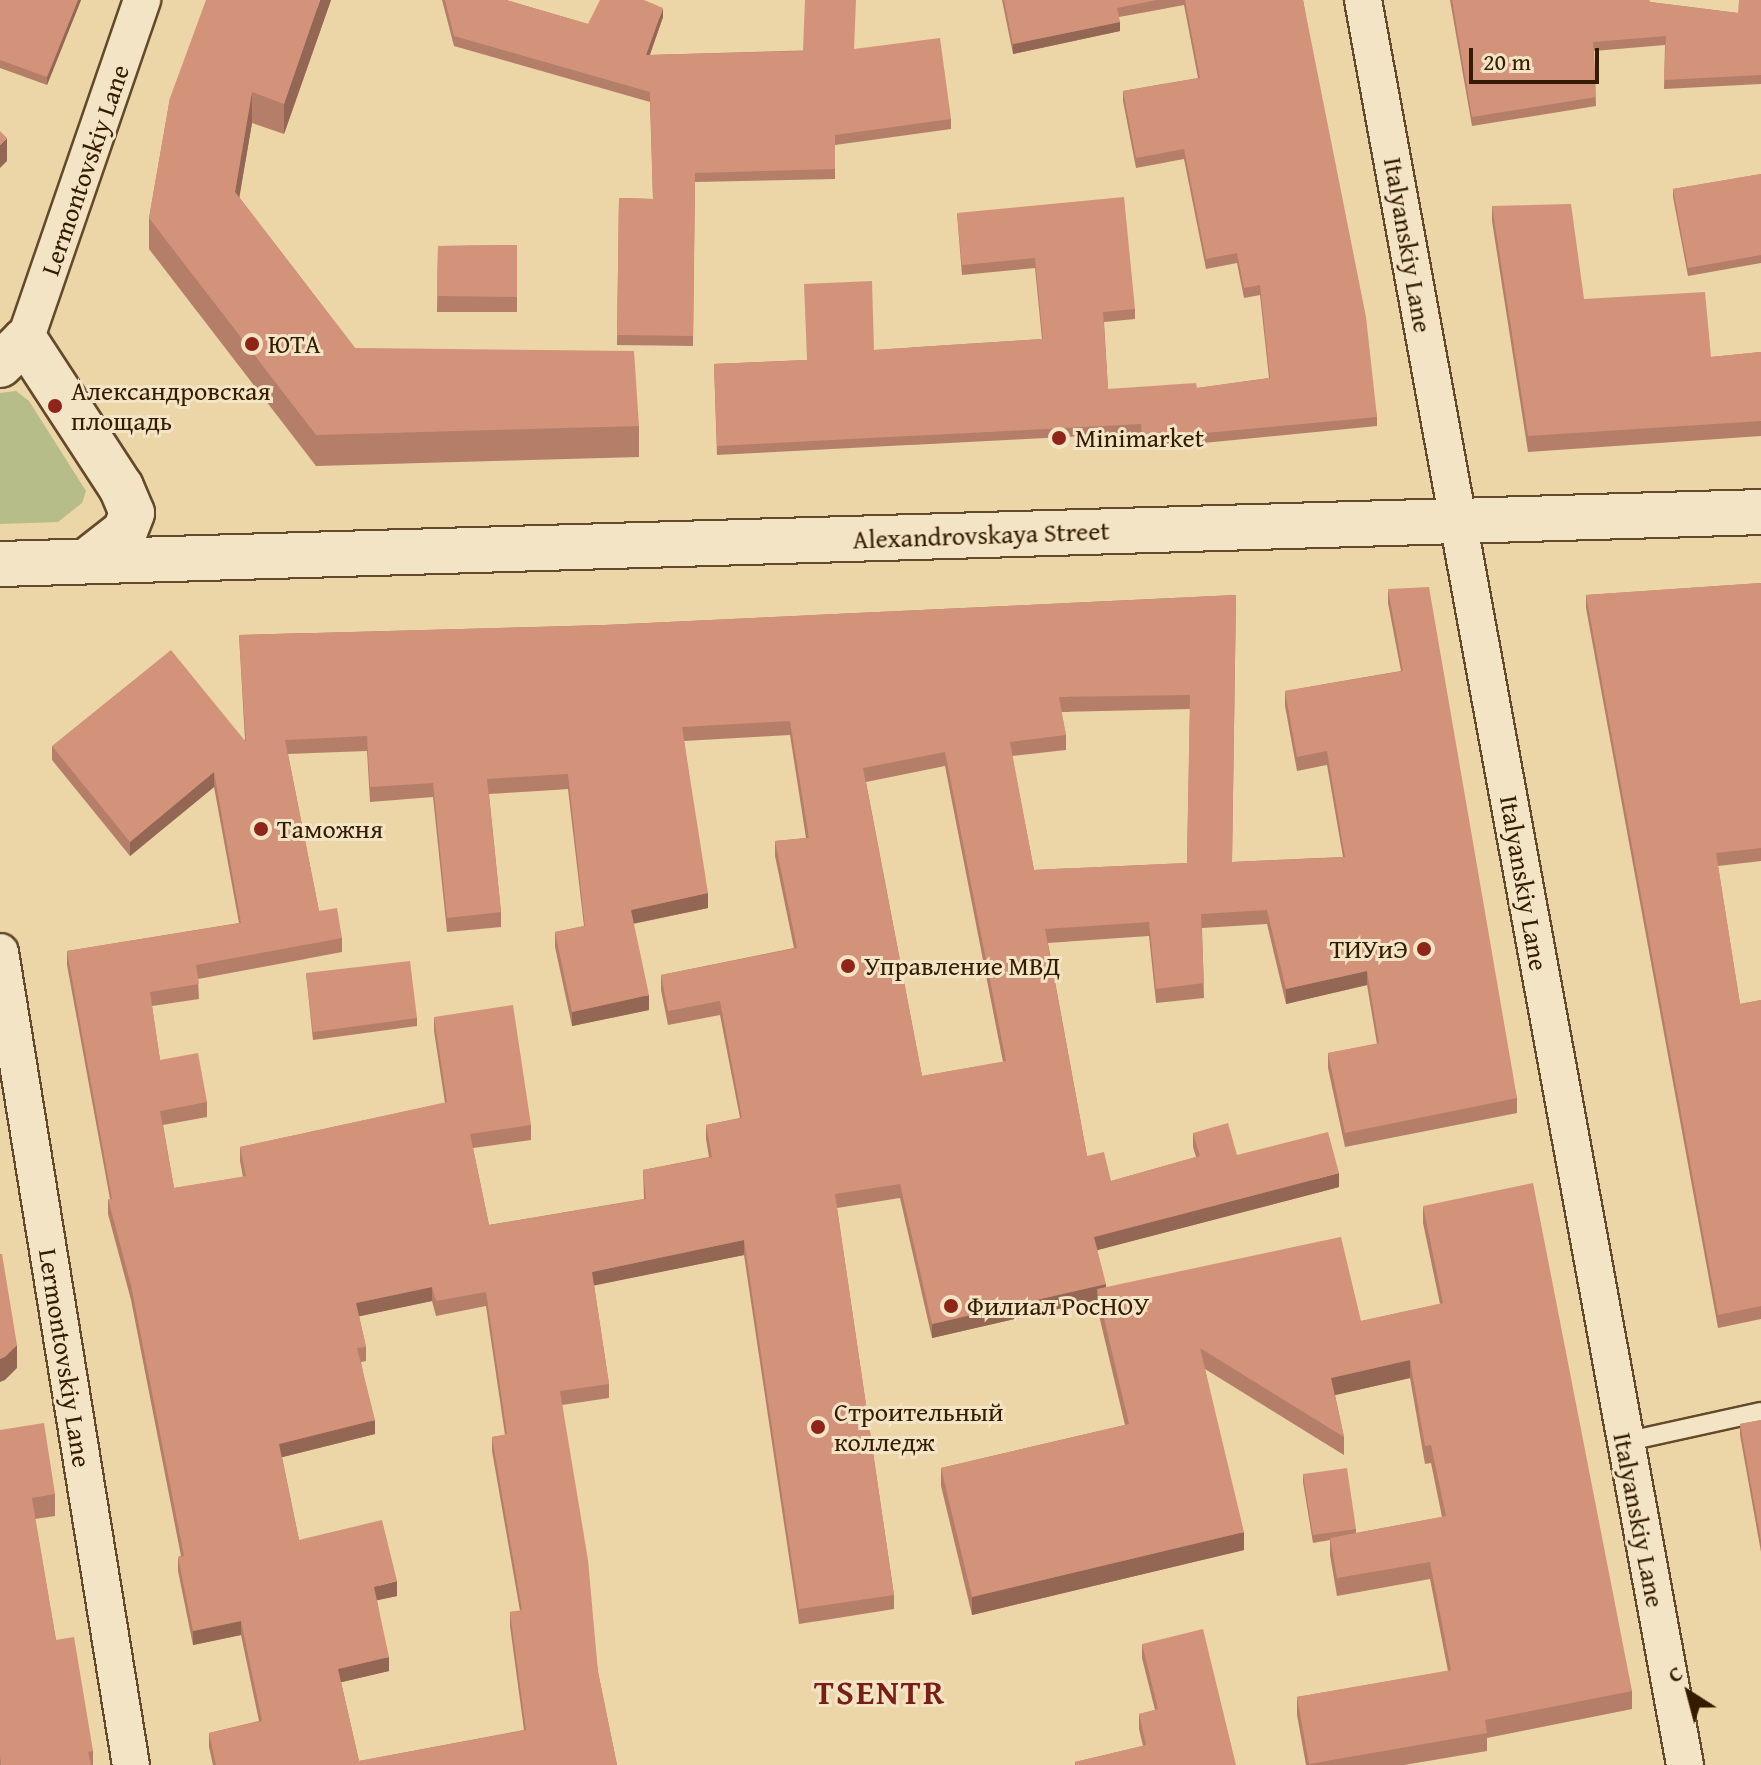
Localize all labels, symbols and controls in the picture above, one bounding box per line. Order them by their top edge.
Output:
scale bar [1473,32,1603,82]
text: 20 m [1483,44,1531,79]
street label: Lermontovskiy Lane [34,61,136,279]
street label: Italyanskiy Lane [1377,155,1439,335]
place label: ЮТА [268,328,321,360]
marker: ЮТА [243,335,261,353]
place label: Александровская площадь [71,375,271,436]
marker: Александровская площадь [46,397,64,415]
place label: Minimarket [1075,422,1204,454]
marker: Minimarket [1050,429,1068,447]
street label: Alexandrovskaya Street [852,515,1110,555]
street label: Italyanskiy Lane [1493,793,1555,973]
place label: Таможня [277,813,383,845]
marker: Таможня [252,820,270,838]
place label: ТИУиЭ [1330,933,1408,965]
marker: ТИУиЭ [1415,940,1433,958]
place label: Управление МВД [864,950,1060,982]
marker: Управление МВД [839,957,857,975]
street label: Lermontovskiy Lane [32,1247,98,1469]
place label: Филиал РосНОУ [967,1290,1149,1322]
marker: Филиал РосНОУ [942,1297,960,1315]
place label: Строительный колледж [834,1396,1004,1458]
marker: Строительный колледж [809,1418,827,1436]
street label: Italyanskiy Lane [1607,1430,1671,1610]
north arrow [1649,1653,1729,1733]
text: С [1660,1657,1689,1690]
district label: TSENTR [814,1672,946,1712]

